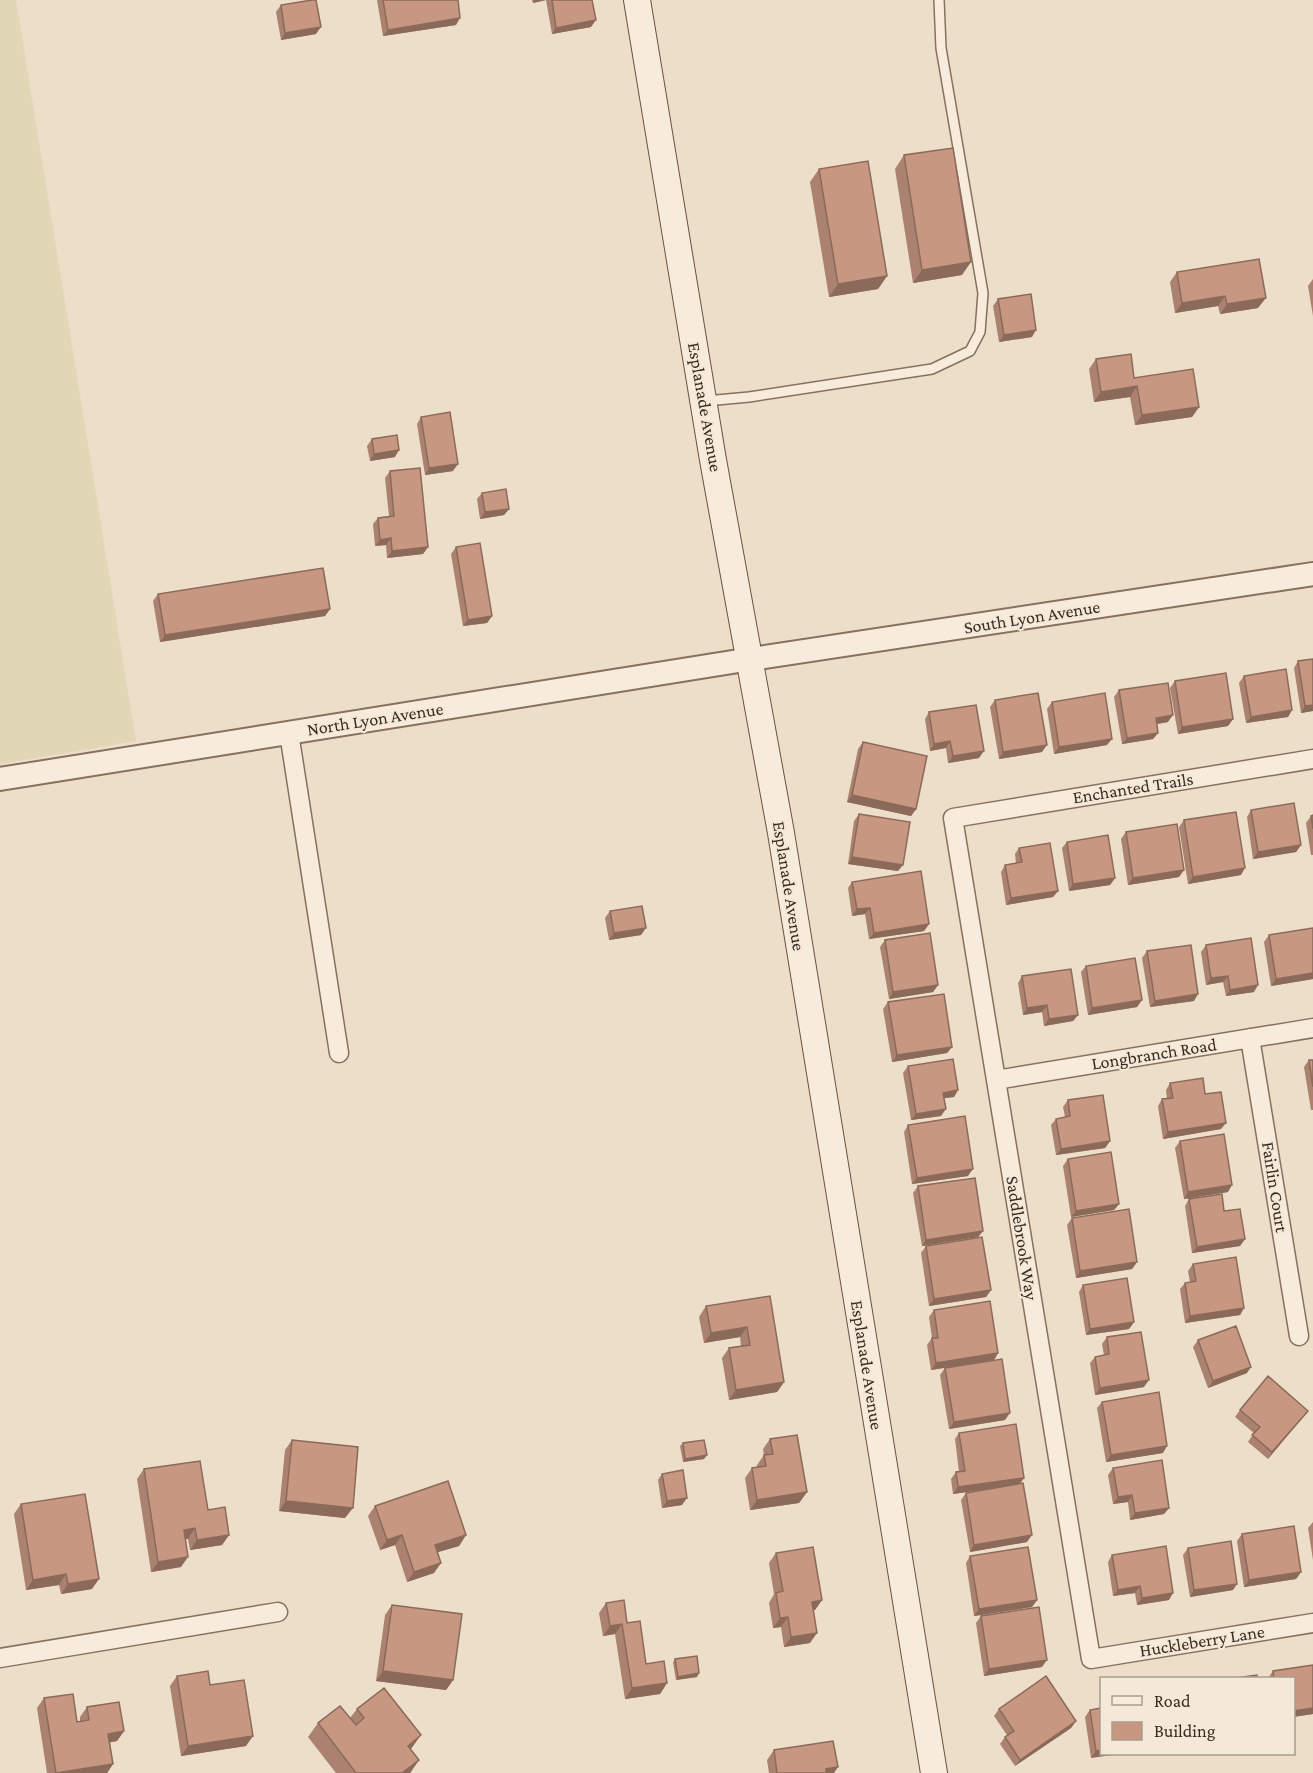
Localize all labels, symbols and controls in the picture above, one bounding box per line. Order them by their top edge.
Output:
street label: Esplanade Avenue [684,341,726,473]
street label: South Lyon Avenue [962,596,1102,638]
street label: North Lyon Avenue [305,698,445,740]
street label: Enchanted Trails [1071,769,1195,807]
street label: Esplanade Avenue [769,820,809,952]
street label: Longbranch Road [1090,1034,1219,1074]
street label: Fairlin Court [1258,1140,1292,1235]
street label: Saddlebrook Way [1002,1174,1042,1302]
street label: Esplanade Avenue [847,1299,887,1431]
street label: Huckleberry Lane [1138,1621,1266,1661]
legend [1100,1677,1295,1755]
text: Road [1154,1691,1191,1711]
text: Building [1154,1721,1216,1741]

